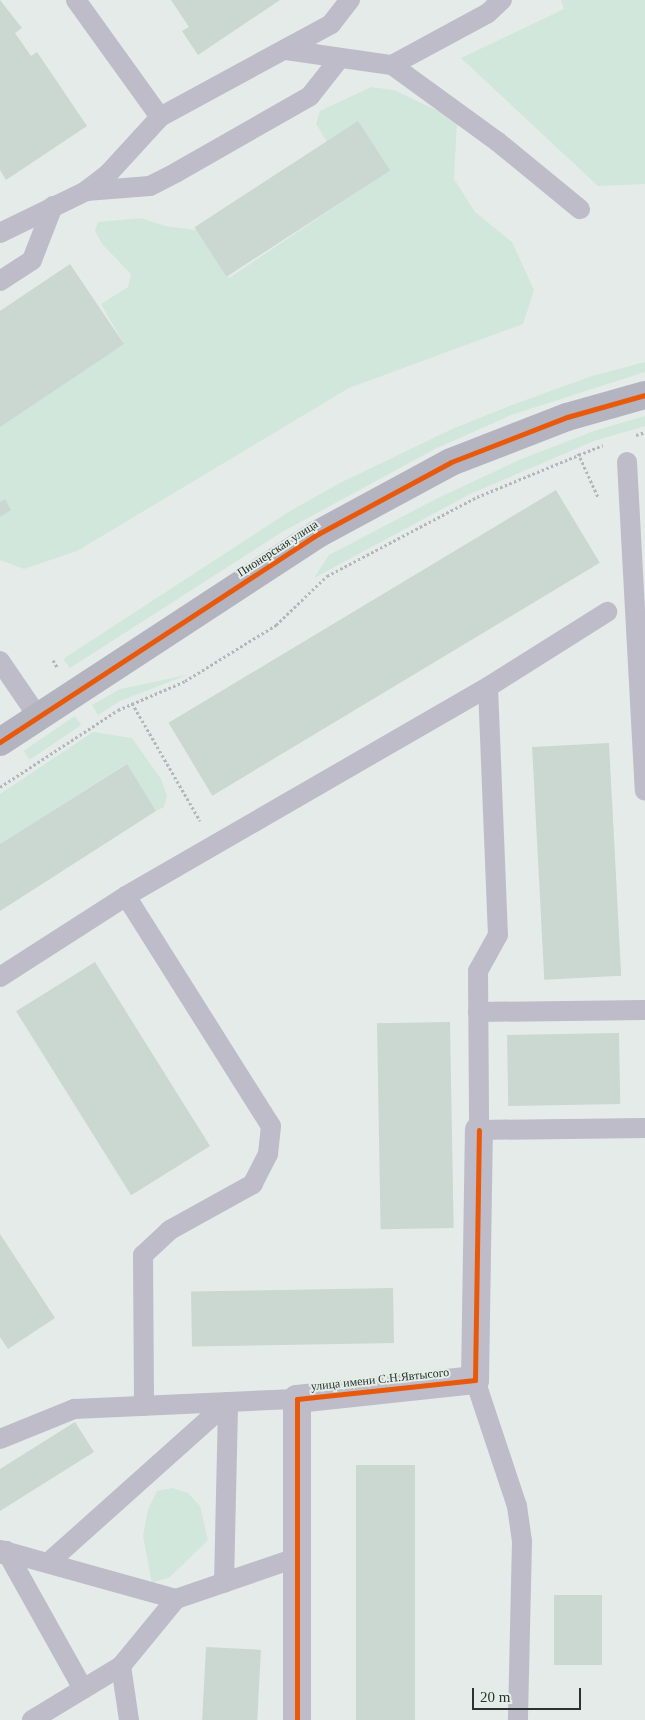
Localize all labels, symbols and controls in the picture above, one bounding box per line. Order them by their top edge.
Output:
street label: Пионерская улица [235,518,321,580]
street label: улица имени С.Н.Явтысого [310,1366,450,1394]
scale bar [475,1678,584,1710]
text: 20 m [480,1689,510,1705]

